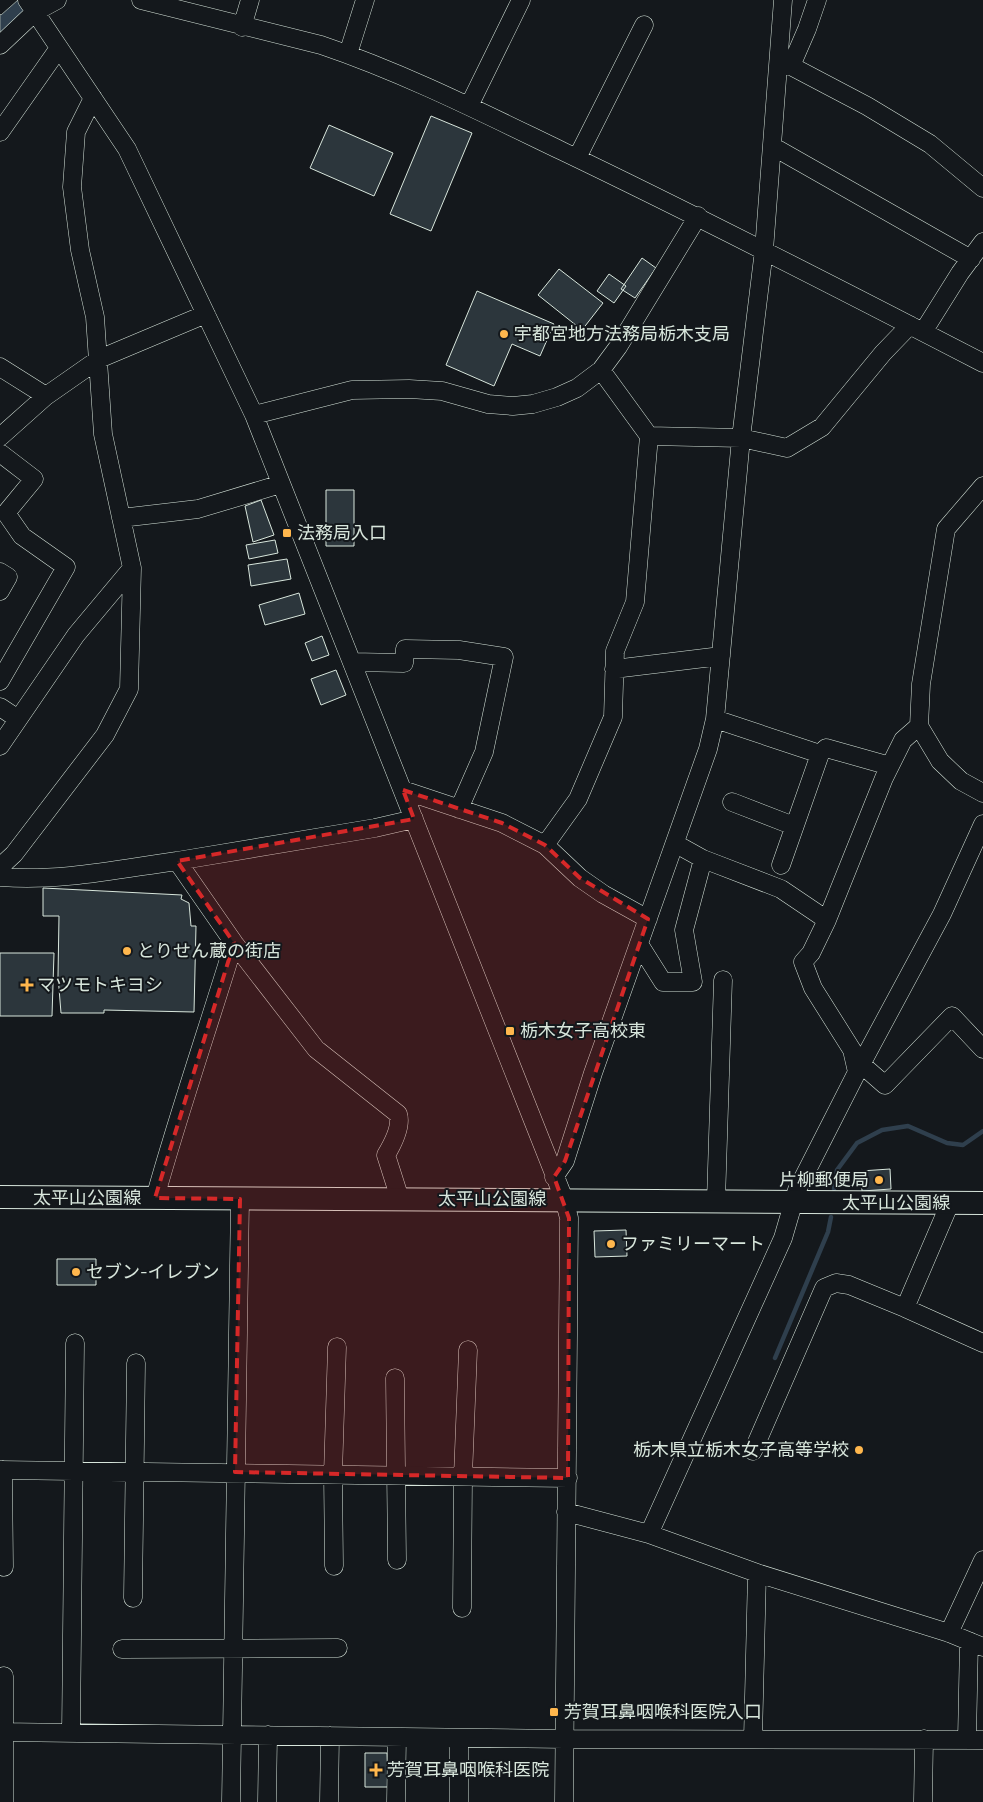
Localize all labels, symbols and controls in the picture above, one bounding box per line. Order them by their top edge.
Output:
place label: 宇都宮地方法務局栃木支局 [514,323,730,344]
marker: 宇都宮地方法務局栃木支局 [498,328,510,340]
place label: 法務局入口 [297,522,387,543]
marker: 法務局入口 [281,527,293,539]
place label: とりせん蔵の街店 [137,940,281,961]
marker: とりせん蔵の街店 [121,945,133,957]
place label: マツモトキヨシ [37,974,163,995]
marker: マツモトキヨシ [21,979,33,991]
place label: 栃木女子高校東 [520,1020,646,1041]
marker: 栃木女子高校東 [504,1025,516,1037]
place label: 片柳郵便局 [779,1169,869,1190]
marker: 片柳郵便局 [873,1174,885,1186]
street label: 太平山公園線 [33,1187,141,1208]
street label: 太平山公園線 [438,1188,546,1209]
street label: 太平山公園線 [842,1192,950,1213]
place label: ファミリーマート [621,1233,765,1254]
marker: ファミリーマート [605,1238,617,1250]
place label: セブン-イレブン [86,1261,220,1282]
marker: セブン-イレブン [70,1266,82,1278]
place label: 栃木県立栃木女子高等学校 [633,1439,849,1460]
marker: 栃木県立栃木女子高等学校 [853,1444,865,1456]
place label: 芳賀耳鼻咽喉科医院入口 [564,1701,762,1722]
marker: 芳賀耳鼻咽喉科医院入口 [548,1706,560,1718]
place label: 芳賀耳鼻咽喉科医院 [387,1759,549,1780]
marker: 芳賀耳鼻咽喉科医院 [369,1763,383,1777]

